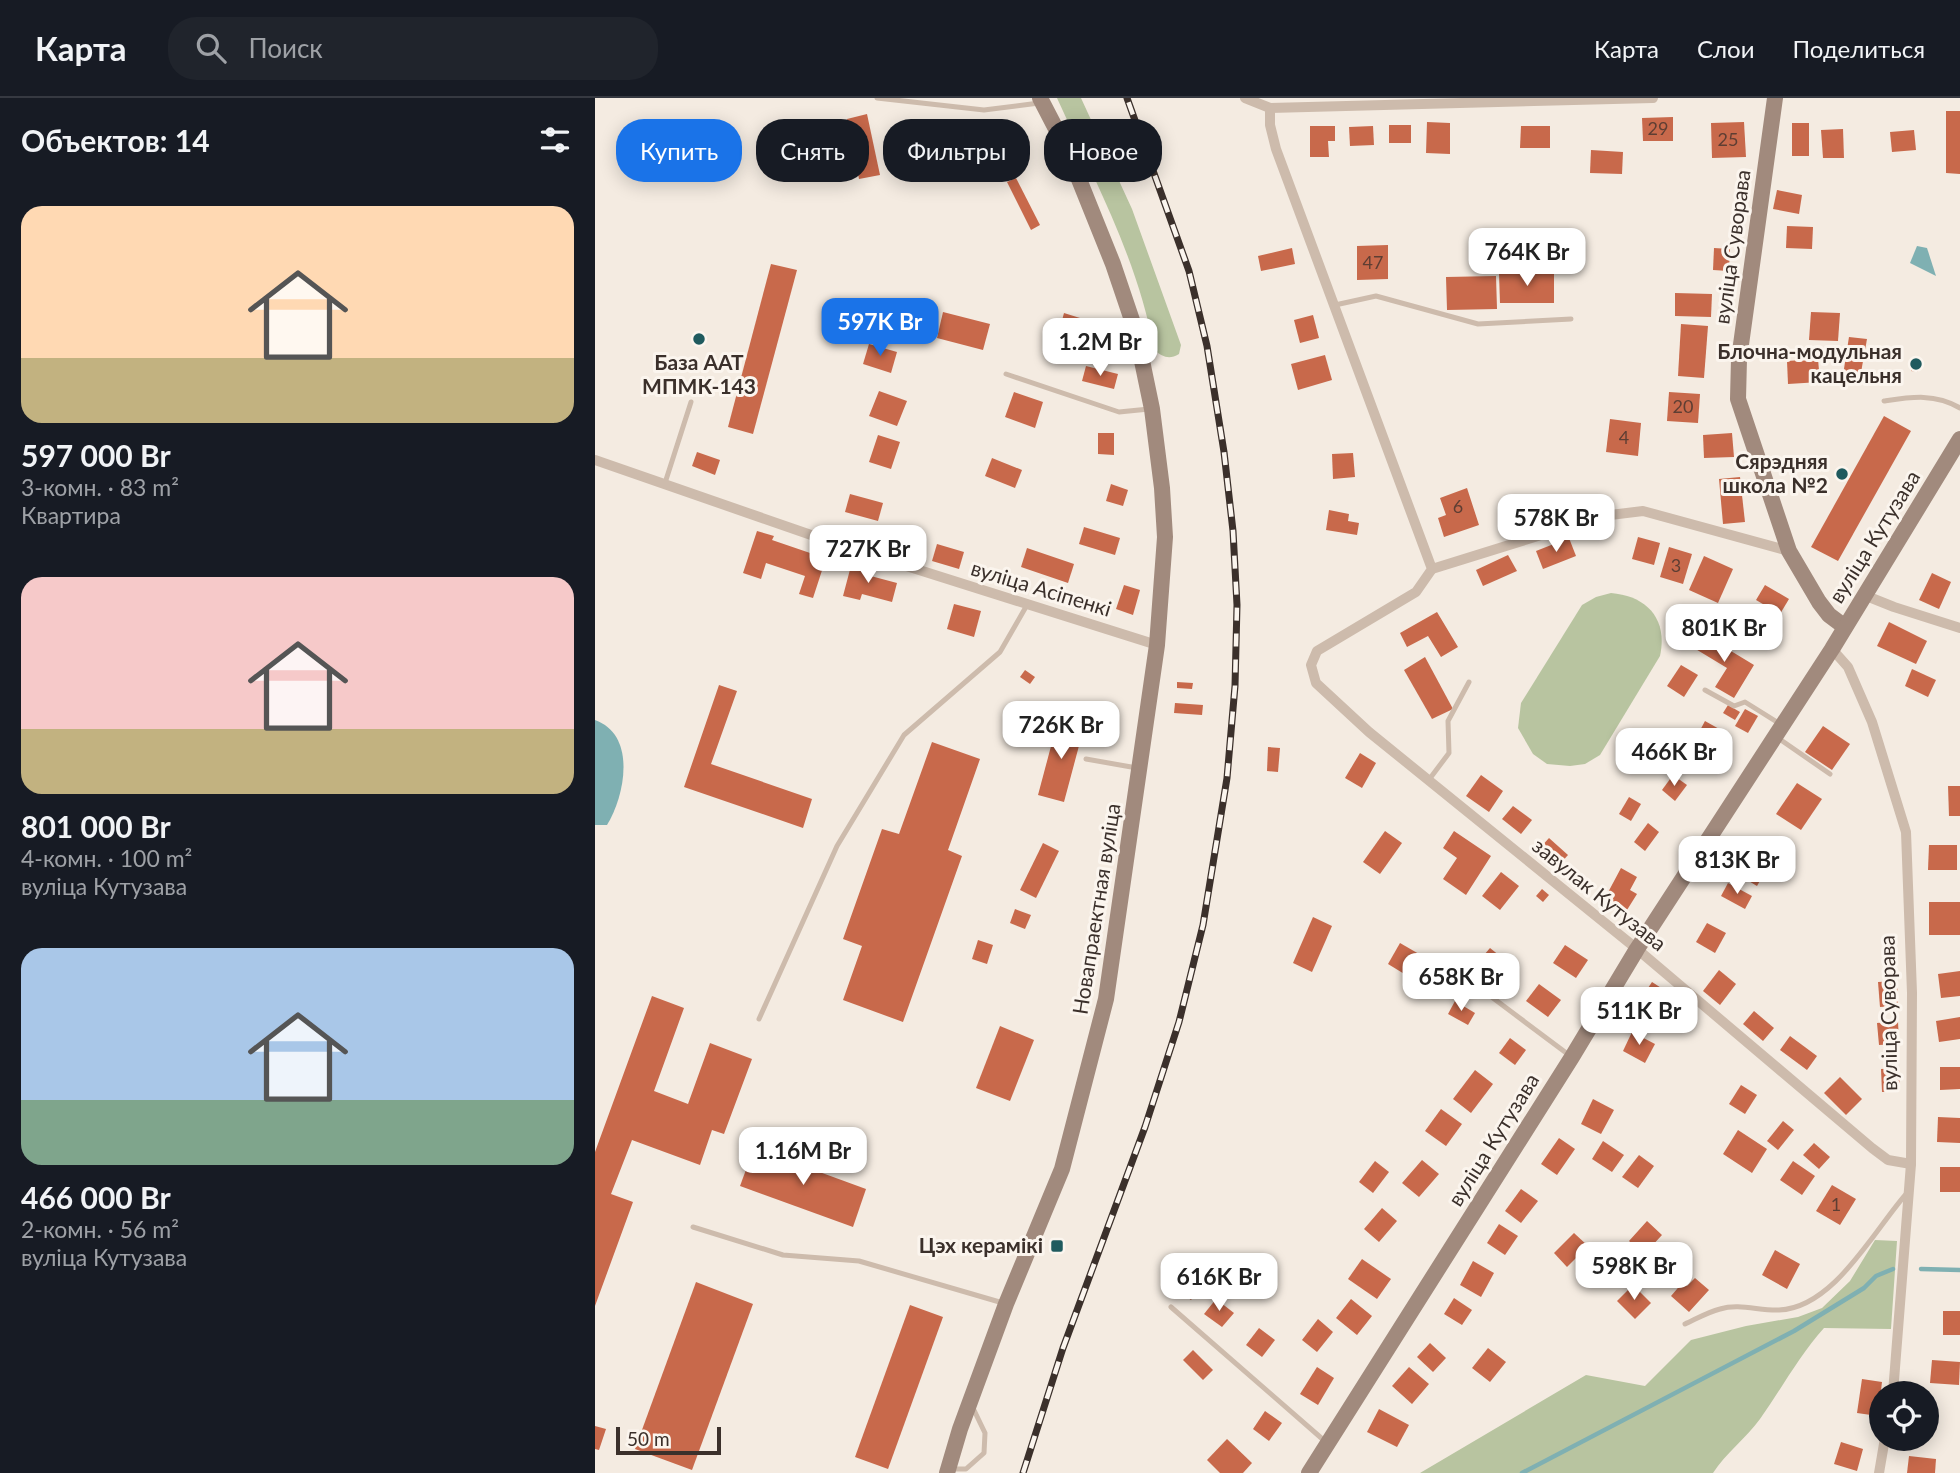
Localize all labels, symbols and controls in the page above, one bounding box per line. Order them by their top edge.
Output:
search box [168,17,658,80]
text: Карта [35,28,126,68]
icon: search [192,29,230,67]
text: Поиск [248,32,323,64]
text: Карта [1594,34,1659,63]
text: Слои [1697,34,1754,63]
text: Поделиться [1792,34,1925,63]
house number: 29 [1648,117,1668,139]
chip: Купить [616,119,742,182]
chip: Снять [756,119,869,182]
chip: Фильтры [883,119,1030,182]
chip: Новое [1044,119,1162,182]
icon: filters [536,121,574,159]
text: Объектов: 14 [21,122,210,158]
house number: 25 [1718,128,1738,150]
street label: вуліца Суворава [1708,168,1755,326]
pin: 764K Br [1462,228,1592,288]
text: 764K Br [1485,237,1569,265]
house number: 47 [1363,251,1383,273]
icon: home [235,252,361,378]
pin: 597K Br [815,299,945,358]
text: 597K Br [838,307,922,335]
pin: 1.2M Br [1035,318,1165,378]
text: 1.2M Br [1059,327,1141,355]
marker: База ААТ МПМК-143 [691,331,707,347]
place label: Блочна-модульная кацельня [1717,338,1902,387]
place label: База ААТ МПМК-143 [642,349,756,398]
marker: Блочна-модульная кацельня [1908,356,1924,372]
house number: 20 [1673,395,1693,417]
house number: 4 [1619,426,1629,448]
text: 597 000 Br [21,437,171,473]
place label: Сярэдняя школа №2 [1723,448,1828,497]
street label: вуліца Кутузава [1823,465,1925,607]
marker: Сярэдняя школа №2 [1834,466,1850,482]
text: 3-комн. · 83 m² [21,473,179,501]
pin: 578K Br [1491,494,1621,554]
house number: 6 [1453,495,1463,517]
text: Квартира [21,501,121,529]
text: 578K Br [1514,503,1598,531]
pin: 727K Br [803,526,933,585]
text: 727K Br [826,534,910,562]
street label: вуліца Асіпенкі [968,554,1115,621]
house number: 3 [1671,554,1681,576]
pin: 801K Br [1659,604,1789,664]
text: 801K Br [1682,613,1766,641]
icon: home [235,623,361,749]
pin: 726K Br [996,702,1126,761]
text: 726K Br [1019,710,1103,738]
pin: 466K Br [1609,728,1739,788]
text: 466K Br [1632,737,1716,765]
street label: Новапраектная вуліца [1066,801,1125,1016]
text: 801 000 Br [21,808,171,844]
street label: завулак Кутузава [1528,832,1672,955]
pin: 813K Br [1672,836,1802,896]
text: 4-комн. · 100 m² [21,844,192,872]
text: 813K Br [1695,845,1779,873]
text: вуліца Кутузава [21,872,187,900]
street label: вуліца Суворава [1874,935,1901,1091]
pin: 658K Br [1396,954,1526,1013]
text: 658K Br [1419,962,1503,990]
pin: 511K Br [1574,988,1704,1047]
icon: home [235,994,361,1120]
text: 511K Br [1597,996,1681,1024]
street label: вуліца Кутузава [1442,1068,1544,1210]
pin: 1.16M Br [731,1128,875,1187]
text: 1.16M Br [755,1136,851,1164]
text: 466 000 Br [21,1179,171,1215]
house number: 1 [1831,1193,1841,1215]
text: 2-комн. · 56 m² [21,1215,179,1243]
place label: Цэх керамікі [919,1232,1043,1257]
marker: Цэх керамікі [1049,1238,1065,1254]
pin: 598K Br [1569,1242,1699,1302]
text: вуліца Кутузава [21,1243,187,1271]
text: 598K Br [1592,1251,1676,1279]
pin: 616K Br [1154,1254,1284,1313]
text: 616K Br [1177,1262,1261,1290]
map controls [1869,1381,1939,1451]
button: locate [1869,1381,1939,1451]
scale bar [616,1424,721,1456]
text: 50 m [627,1427,670,1450]

